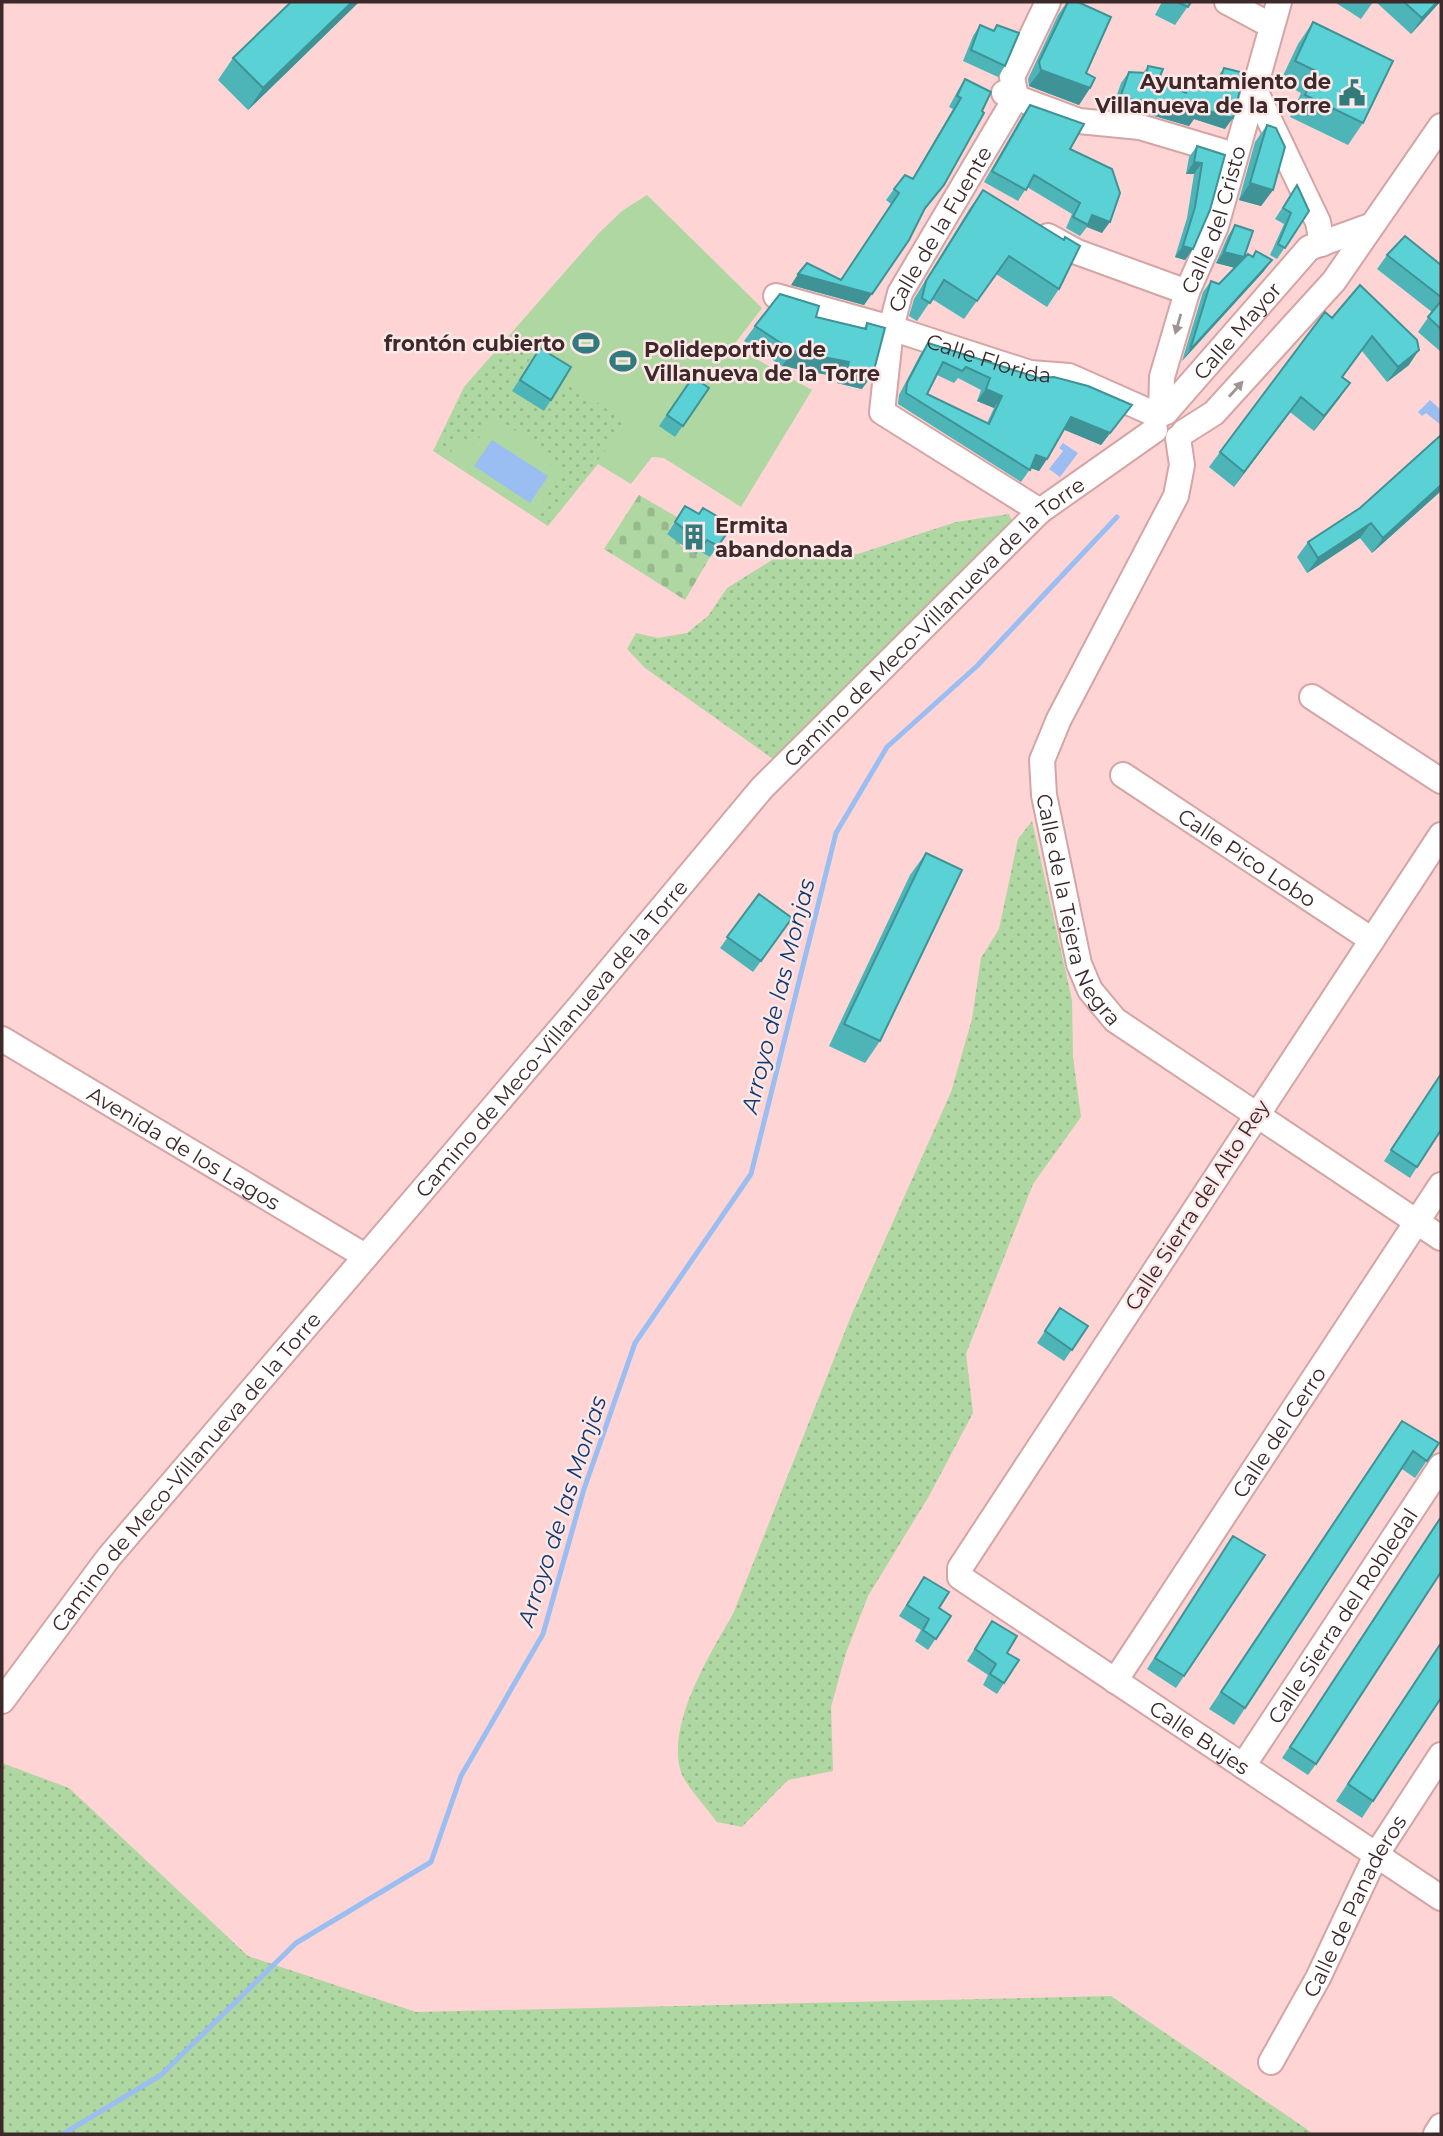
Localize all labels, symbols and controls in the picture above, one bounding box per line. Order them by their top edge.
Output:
place label: Ayuntamiento de Villanueva de la Torre [1094,69,1331,118]
public building icon: Ayuntamiento de Villanueva de la Torre [1337,78,1367,108]
street label: Calle de la Fuente [883,142,997,314]
street label: Calle del Cristo [1175,143,1250,297]
street label: Calle Mayor [1188,277,1286,385]
one-way arrow [1173,313,1183,334]
sports icon: frontón cubierto [571,328,601,358]
street label: Calle Florida [923,328,1052,387]
place label: frontón cubierto [384,331,565,356]
place label: Polideportivo de Villanueva de la Torre [643,337,880,386]
sports icon: Polideportivo de Villanueva de la Torre [608,346,638,376]
one-way arrow [1228,380,1244,398]
street label: Camino de Meco-Villanueva de la Torre [778,471,1089,772]
place label: Ermita abandonada [715,513,853,562]
building icon: Ermita abandonada [679,522,709,552]
street label: Calle de la Tejera Negra [1032,791,1127,1030]
street label: Calle Pico Lobo [1173,803,1321,912]
street label: Camino de Meco-Villanueva de la Torre [410,874,693,1202]
water label: Arroyo de las Monjas [735,876,821,1118]
street label: Avenida de los Lagos [83,1081,285,1215]
street label: Calle Sierra del Alto Rey [1120,1094,1275,1315]
street label: Camino de Meco-Villanueva de la Torre [46,1307,326,1636]
street label: Calle del Cerro [1227,1362,1331,1502]
water label: Arroyo de las Monjas [511,1392,613,1632]
street label: Calle Sierra del Robledal [1262,1503,1422,1728]
street label: Calle Bujes [1145,1695,1255,1779]
street label: Calle de Panaderos [1297,1810,1411,2002]

